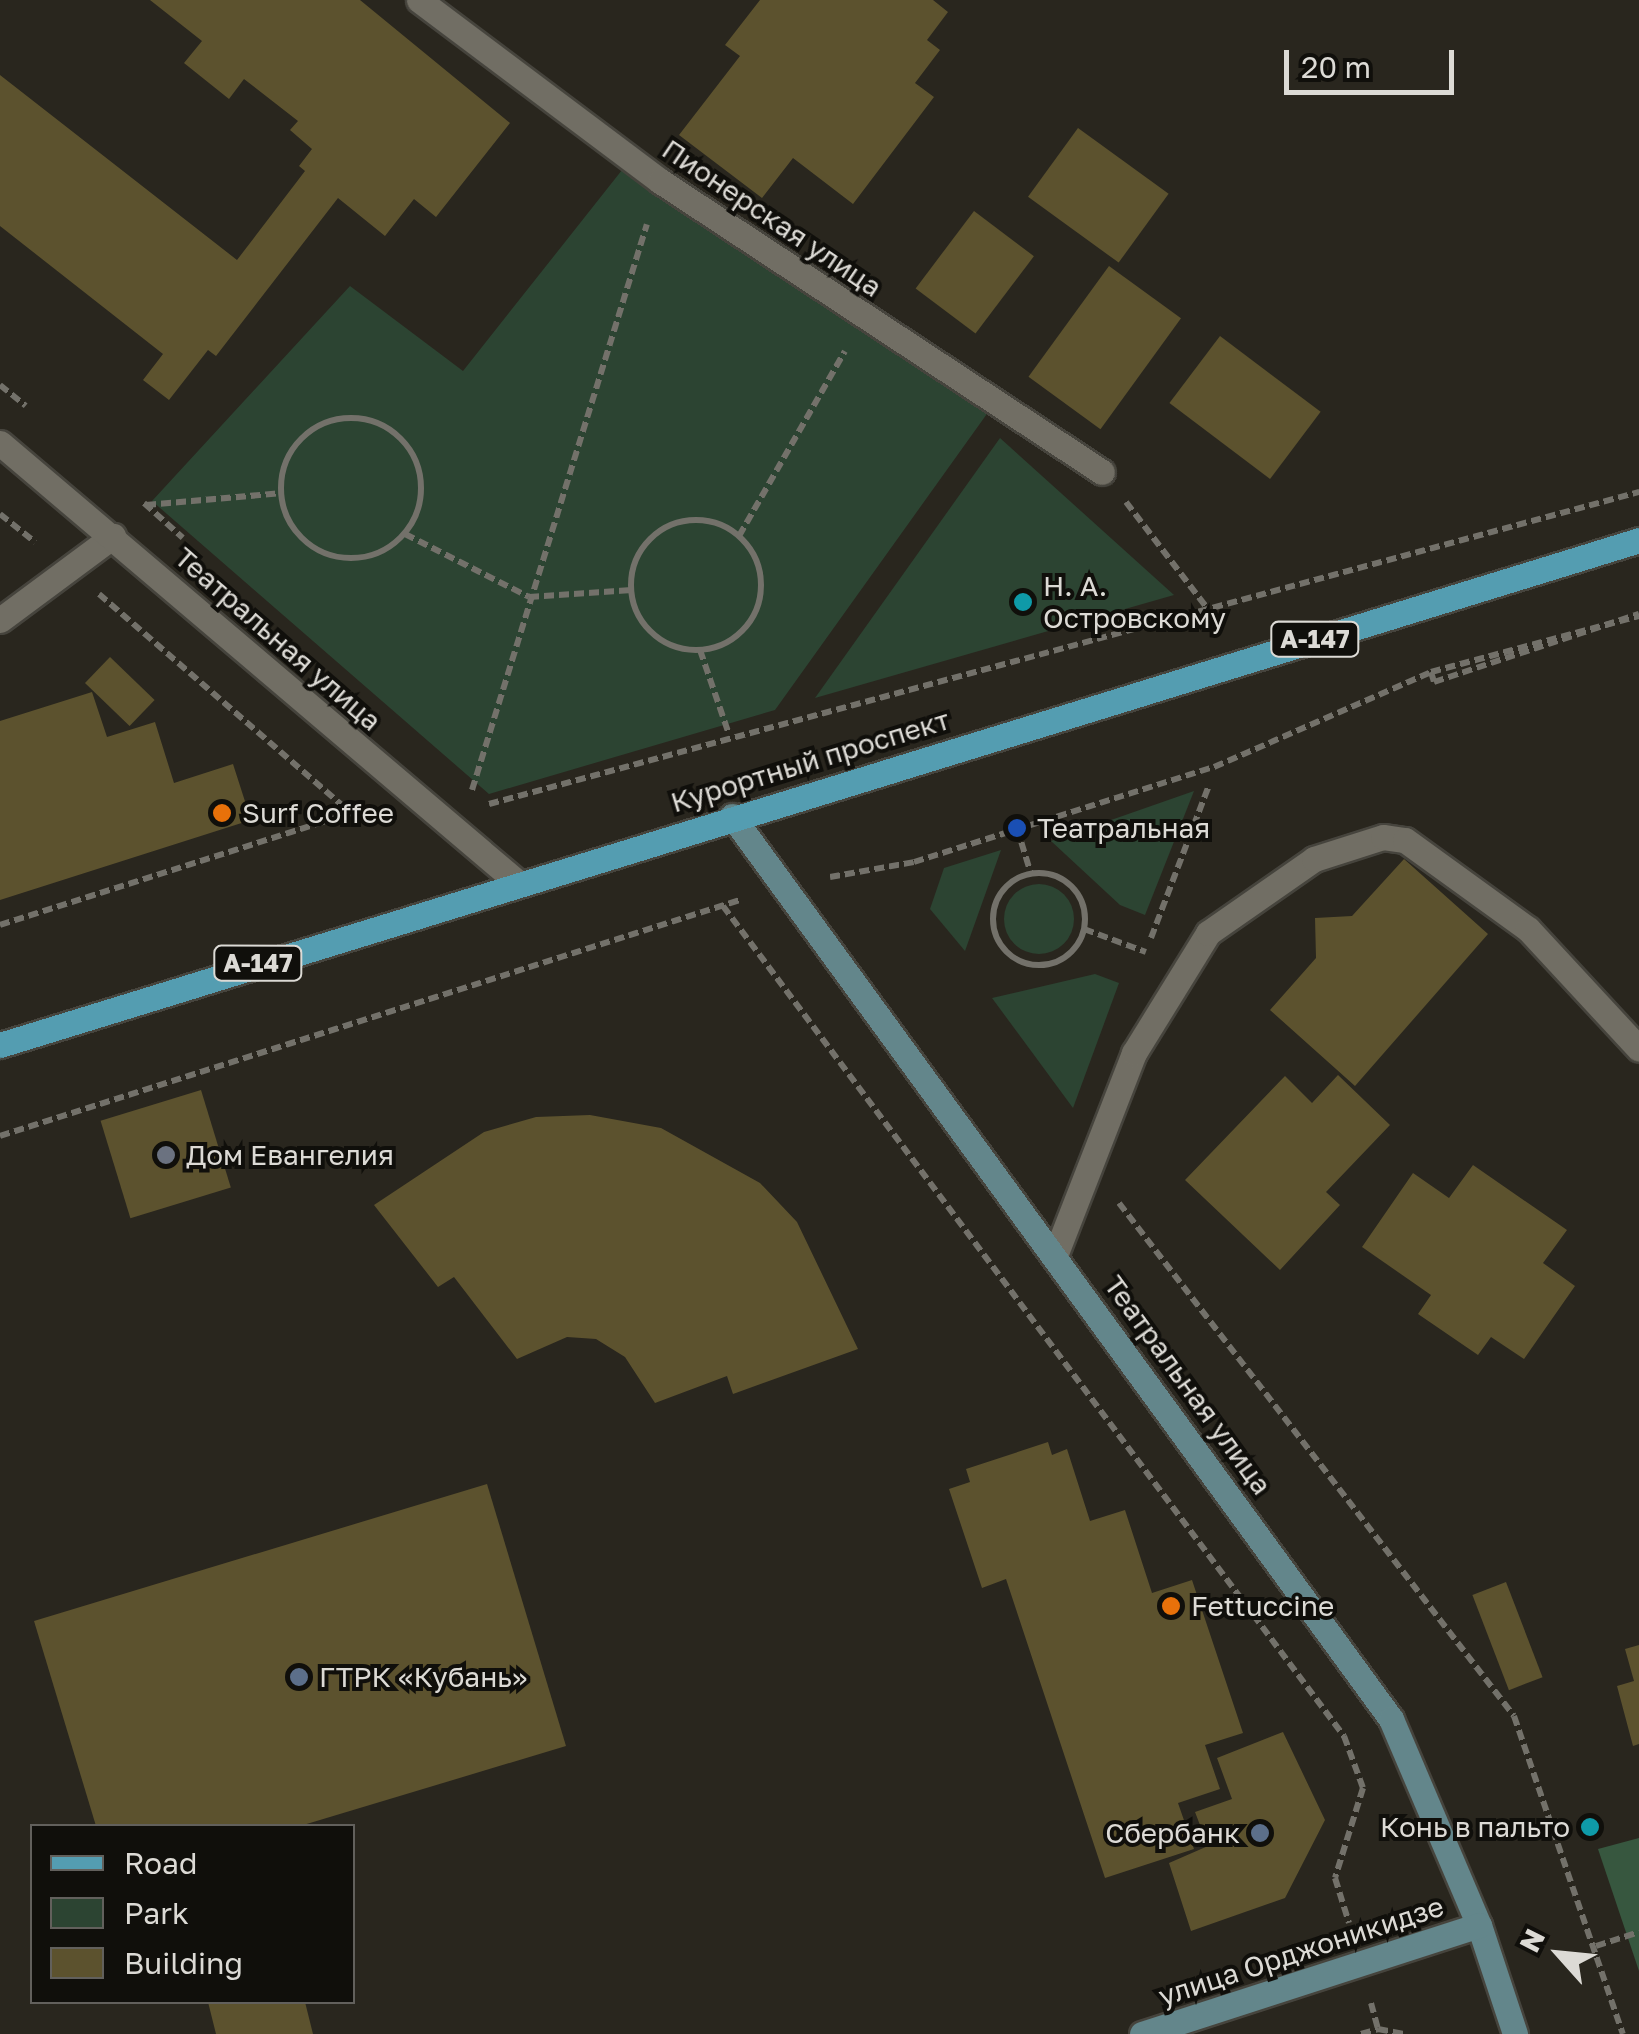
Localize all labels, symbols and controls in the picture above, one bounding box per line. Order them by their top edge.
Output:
scale bar [1289,30,1459,92]
text: 20 m [1301,49,1371,85]
street label: Пионерская улица [656,132,888,304]
street label: Театральная улица [168,540,388,738]
place label: Н. А. Островскому [1043,569,1226,635]
marker: Н. А. Островскому [1012,591,1034,613]
road number: А-147 [1270,619,1360,659]
street label: Курортный проспект [667,703,953,819]
place label: Surf Coffee [242,796,394,830]
marker: Surf Coffee [211,802,233,824]
place label: Театральная [1037,811,1210,845]
marker: Театральная [1006,817,1028,839]
road number: А-147 [213,943,303,983]
place label: Дом Евангелия [186,1138,394,1172]
marker: Дом Евангелия [155,1144,177,1166]
street label: Театральная улица [1097,1269,1279,1501]
place label: Fettuccine [1191,1589,1334,1623]
marker: Fettuccine [1160,1595,1182,1617]
place label: ГТРК «Кубань» [319,1660,527,1694]
marker: ГТРК «Кубань» [288,1666,310,1688]
place label: Конь в пальто [1380,1810,1570,1844]
place label: Сбербанк [1105,1816,1240,1850]
marker: Конь в пальто [1579,1816,1601,1838]
marker: Сбербанк [1249,1822,1271,1844]
legend [30,1824,355,2004]
text: Road [124,1845,198,1881]
street label: улица Орджоникидзе [1154,1889,1448,2013]
text: Park [124,1895,189,1931]
north arrow [1509,1904,1609,2004]
text: N [1512,1923,1551,1957]
text: Building [124,1945,243,1981]

